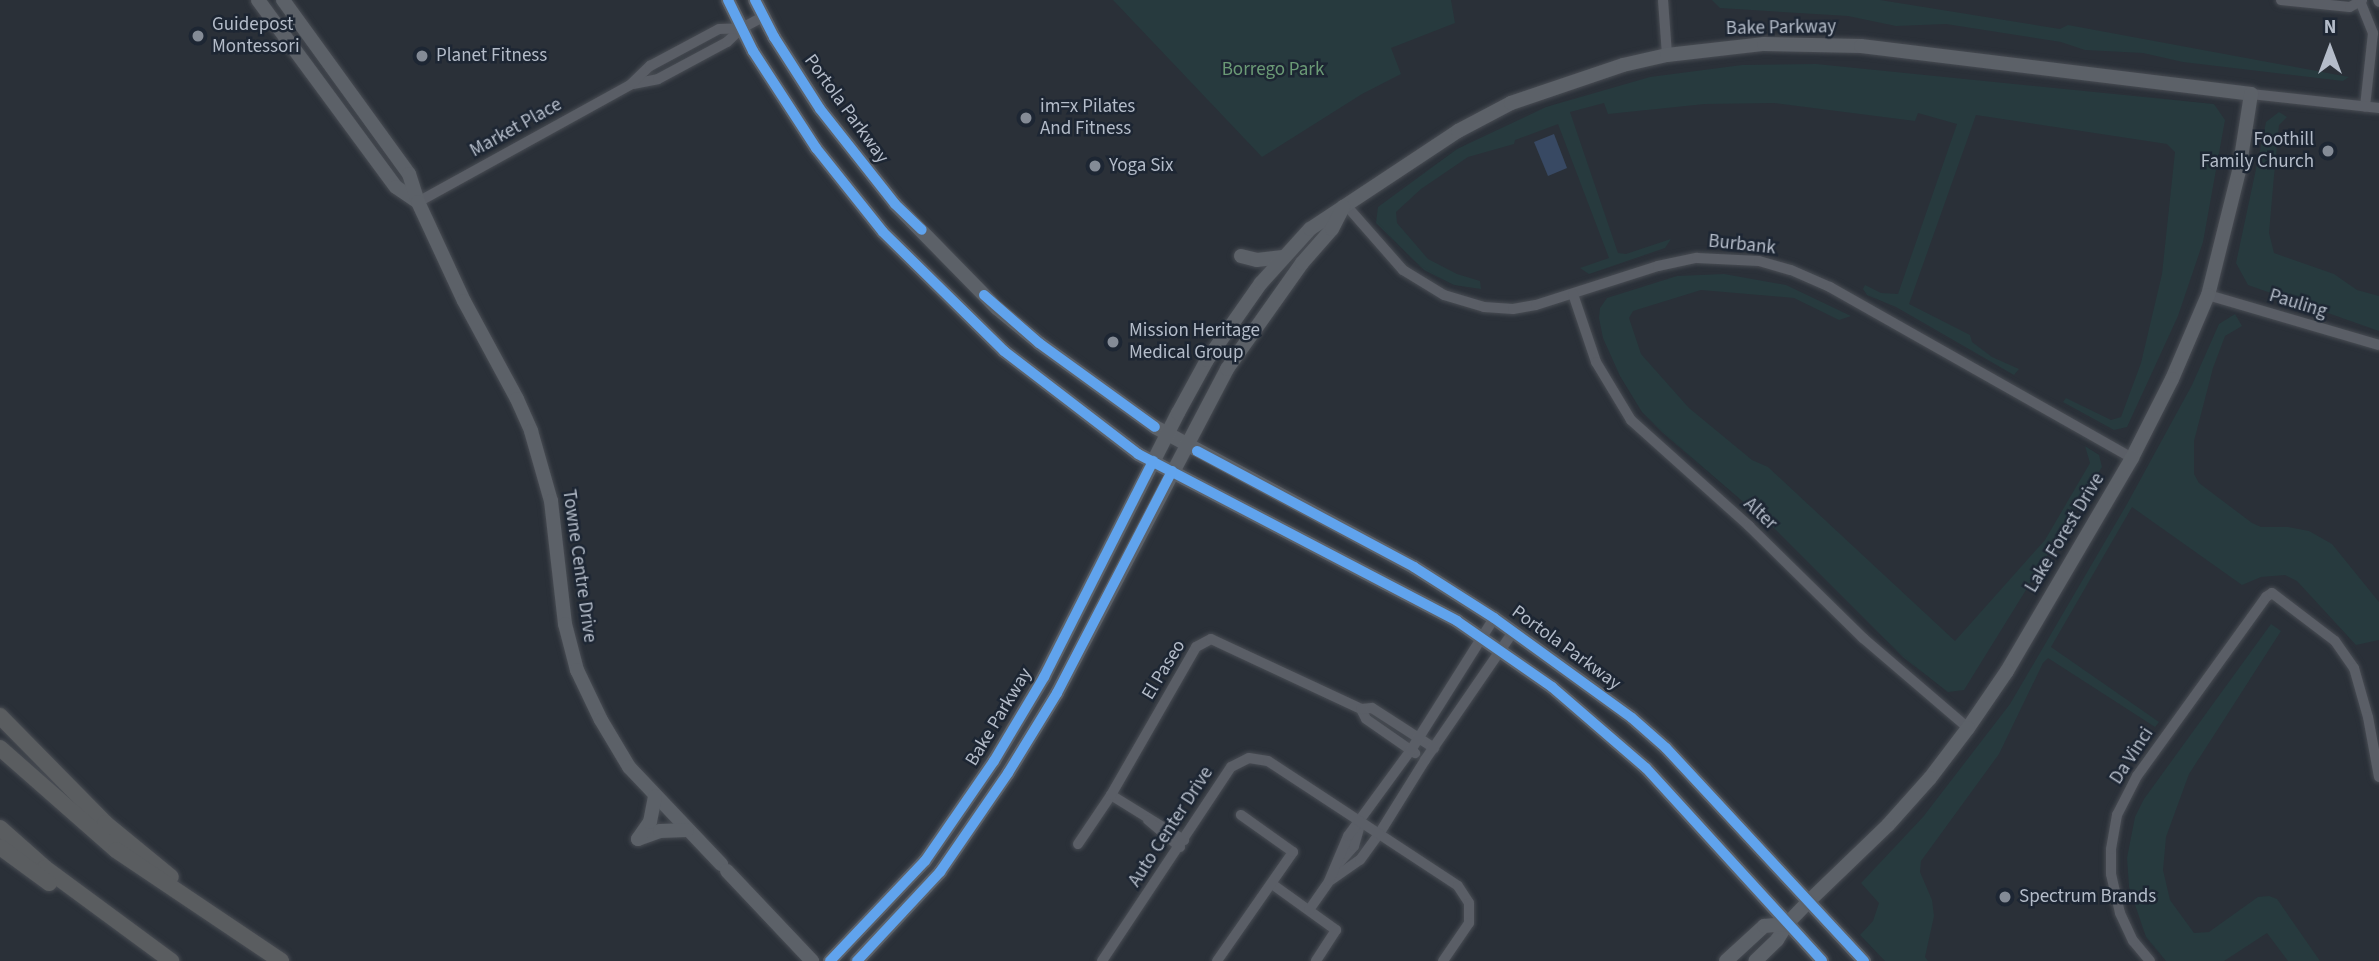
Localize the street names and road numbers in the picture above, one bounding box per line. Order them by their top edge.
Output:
street label: Bake Parkway [1726,16,1836,40]
street label: Portola Parkway [799,50,893,168]
street label: Market Place [466,93,566,163]
street label: Burbank [1707,230,1777,260]
street label: Pauling [2266,284,2330,324]
street label: Lake Forest Drive [2020,469,2110,597]
street label: Towne Centre Drive [557,488,601,644]
street label: Alter [1739,493,1781,535]
street label: Portola Parkway [1507,601,1625,695]
street label: El Paseo [1137,636,1191,704]
street label: Bake Parkway [961,664,1037,770]
street label: Da Vinci [2105,723,2159,789]
street label: Auto Center Drive [1124,763,1218,891]

